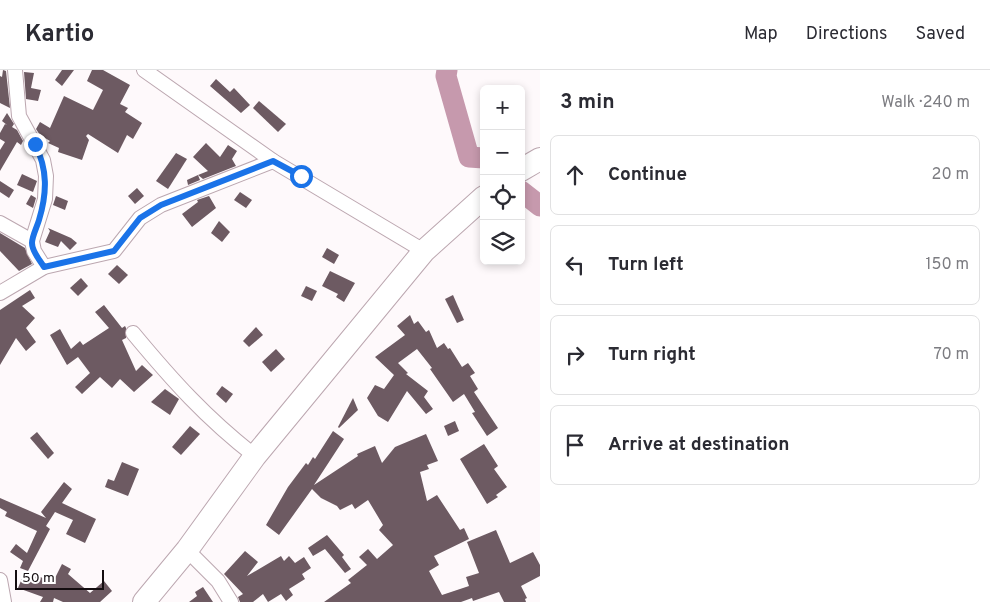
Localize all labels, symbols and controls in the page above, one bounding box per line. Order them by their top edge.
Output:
text: Kartio [25,20,94,50]
text: Map [744,23,778,46]
text: Directions [806,23,888,46]
text: Saved [916,23,965,46]
map controls [480,85,525,265]
button: + [480,85,525,130]
text: 3 min [560,89,615,116]
text: Walk · 240 m [881,93,970,113]
button: − [480,130,525,175]
route end [24,133,47,156]
icon: ahead [561,161,589,189]
text: Continue [608,163,687,187]
route start [290,165,313,188]
text: 20 m [932,165,969,185]
button: locate [480,175,525,220]
button: layers [480,220,525,265]
icon: left [561,251,589,279]
text: Turn left [608,253,684,277]
text: 150 m [926,255,969,275]
icon: right [561,341,589,369]
text: Turn right [608,343,696,367]
text: 70 m [934,345,969,365]
icon: arrive [561,431,589,459]
text: Arrive at destination [608,433,789,457]
scale bar [15,567,104,590]
text: 50 m [22,570,55,587]

